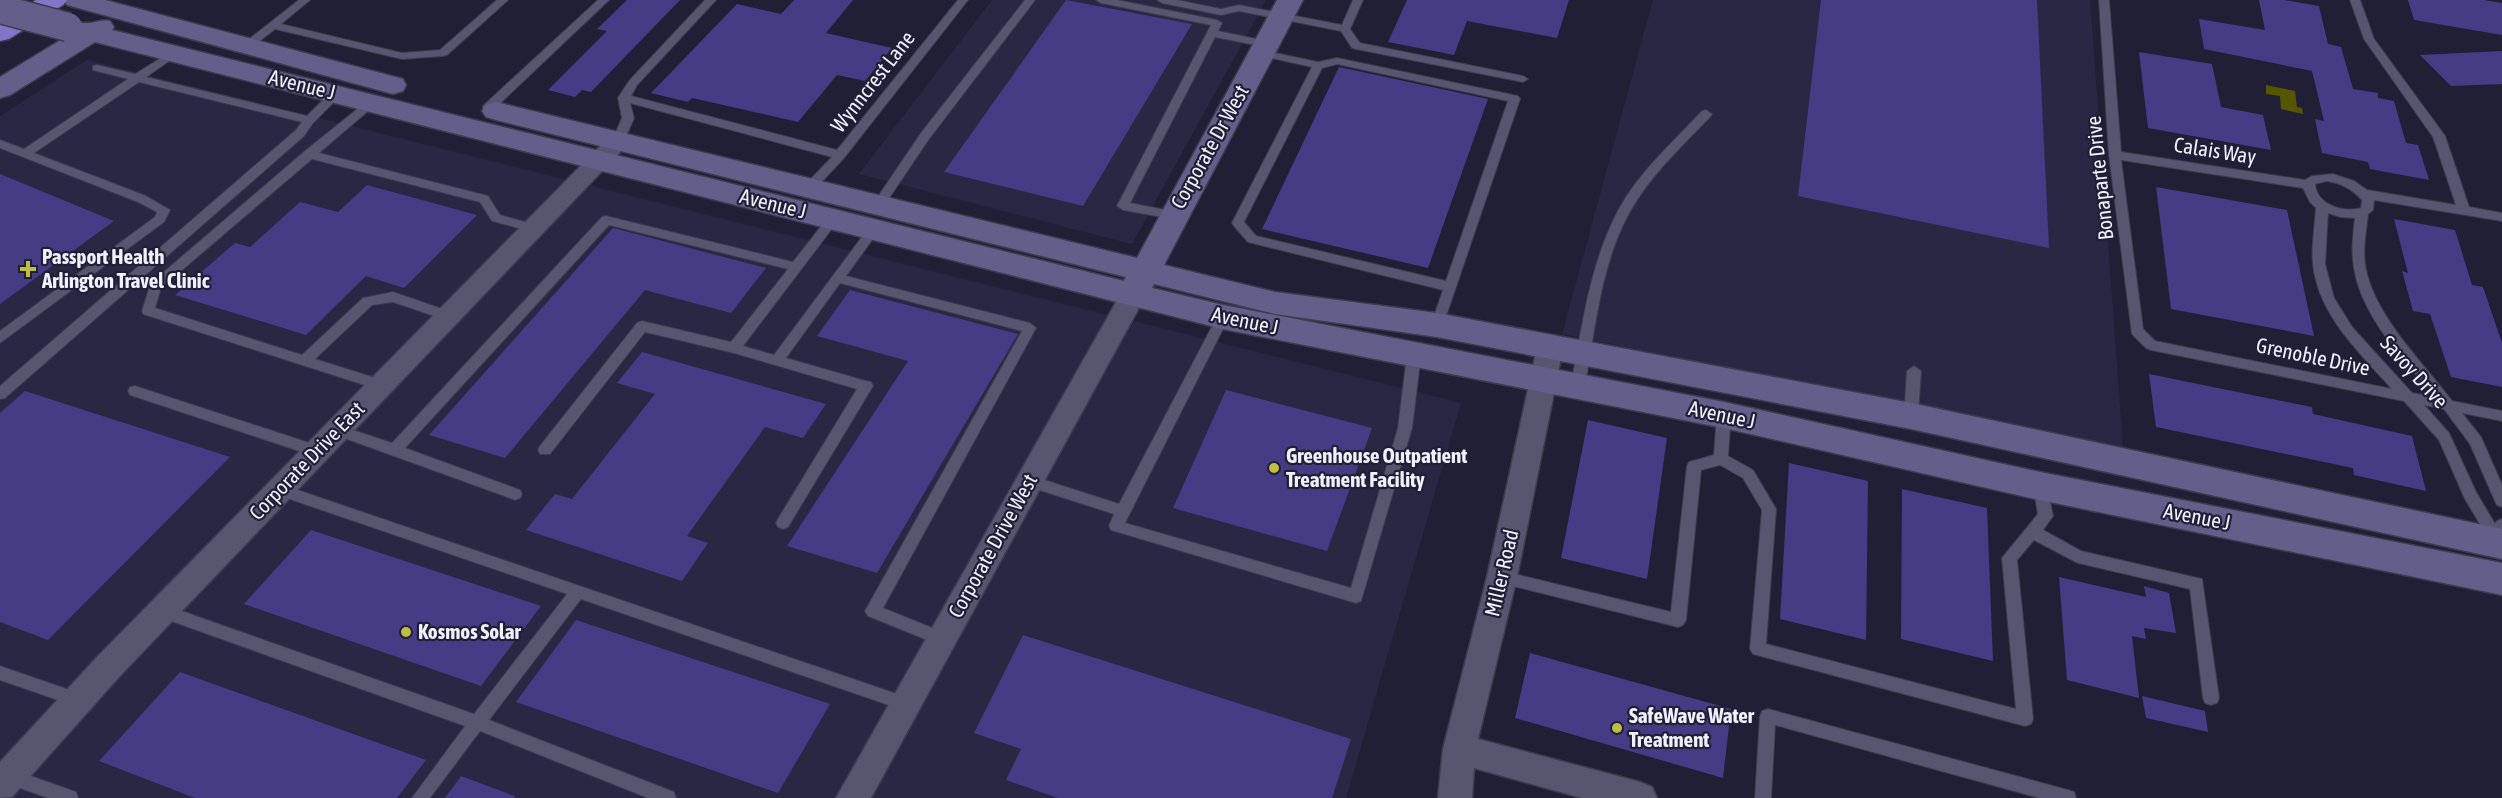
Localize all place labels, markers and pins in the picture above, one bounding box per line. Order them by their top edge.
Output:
place label: Passport Health Arlington Travel Clinic [41,244,210,292]
marker: Passport Health Arlington Travel Clinic [19,260,37,278]
place label: Greenhouse Outpatient Treatment Facility [1286,443,1467,491]
marker: Greenhouse Outpatient Treatment Facility [1267,461,1281,475]
place label: Kosmos Solar [418,619,521,643]
marker: Kosmos Solar [399,625,413,639]
place label: SafeWave Water Treatment [1629,703,1755,751]
marker: SafeWave Water Treatment [1610,721,1624,735]

